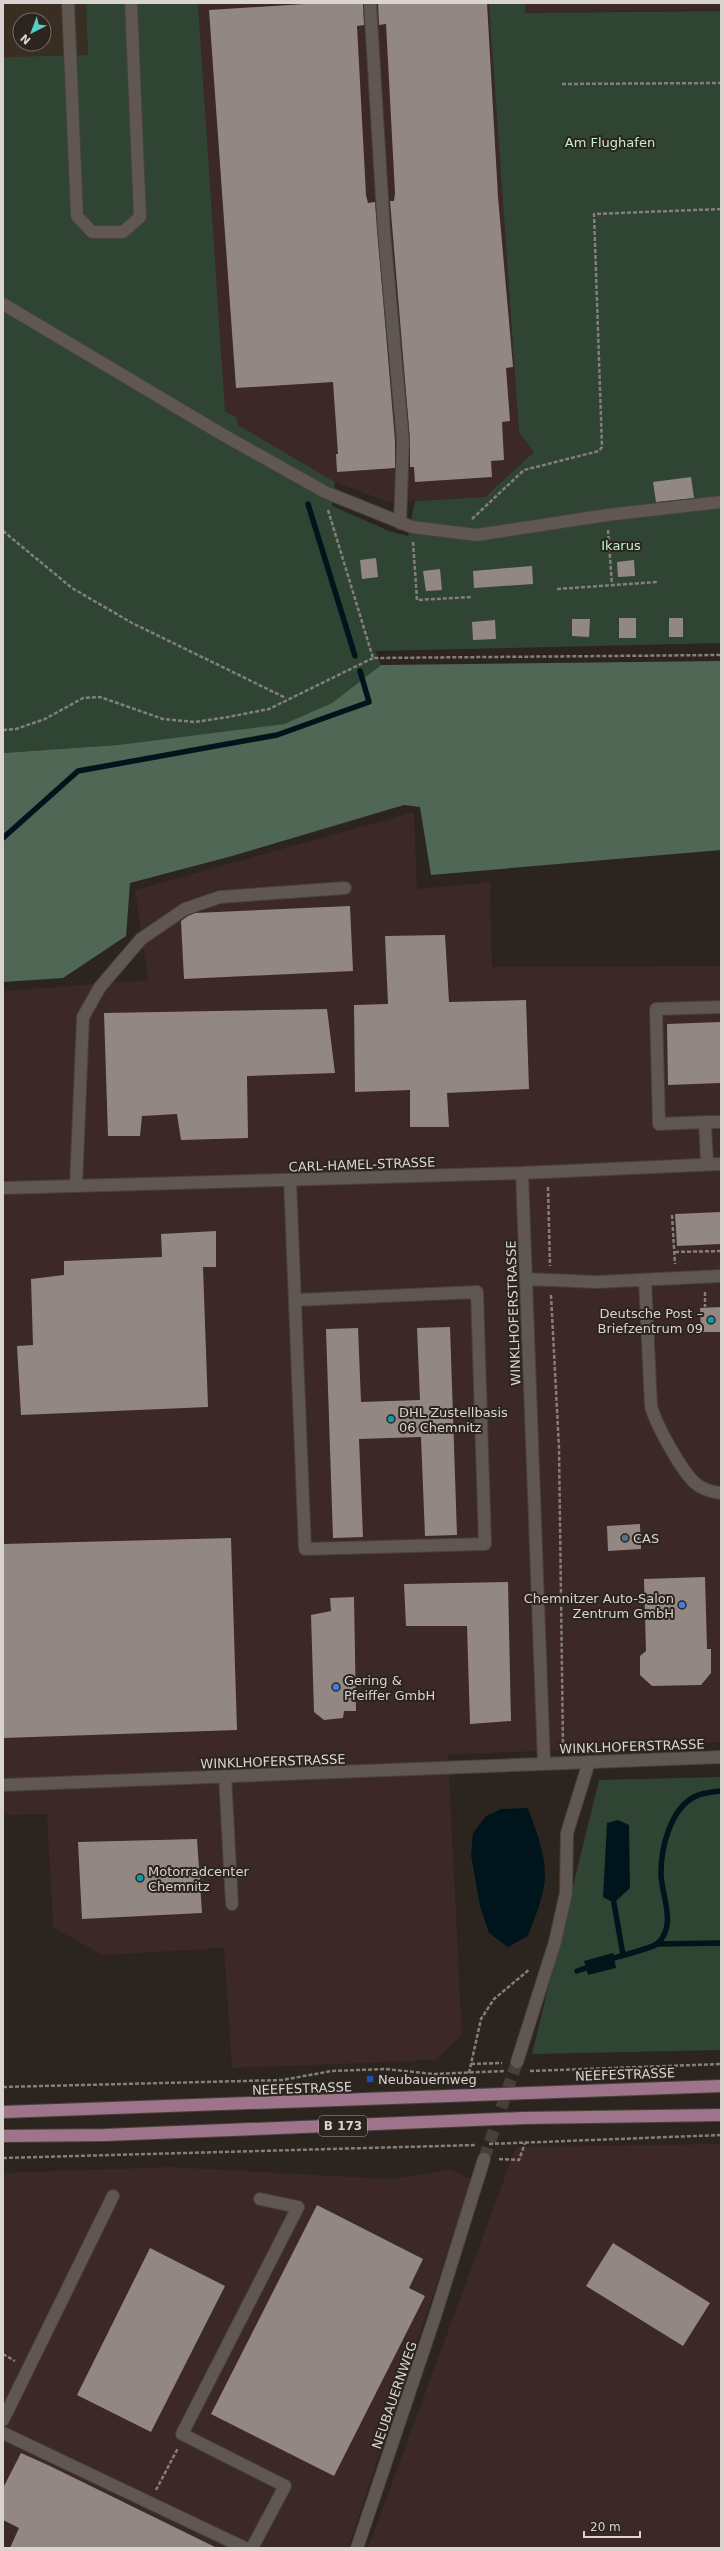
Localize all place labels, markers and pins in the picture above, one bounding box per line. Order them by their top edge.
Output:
place label: Deutsche Post – Briefzentrum 09 [597,1306,703,1336]
marker: Deutsche Post – Briefzentrum 09 [706,1315,716,1325]
place label: DHL Zustellbasis 06 Chemnitz [399,1405,508,1435]
marker: DHL Zustellbasis 06 Chemnitz [386,1414,396,1424]
place label: CAS [633,1531,659,1546]
marker: CAS [620,1533,630,1543]
place label: Chemnitzer Auto-Salon Zentrum GmbH [524,1591,674,1621]
marker: Chemnitzer Auto-Salon Zentrum GmbH [677,1600,687,1610]
place label: Gering & Pfeiffer GmbH [344,1673,435,1703]
marker: Gering & Pfeiffer GmbH [331,1682,341,1692]
place label: Motorradcenter Chemnitz [148,1864,249,1894]
marker: Motorradcenter Chemnitz [135,1873,145,1883]
place label: Neubauernweg [378,2072,477,2087]
marker: Neubauernweg [365,2074,375,2084]

